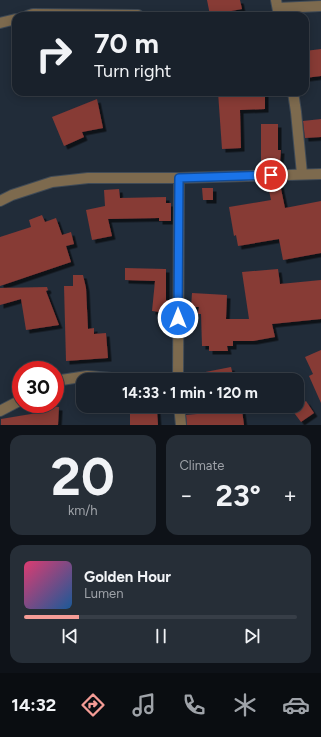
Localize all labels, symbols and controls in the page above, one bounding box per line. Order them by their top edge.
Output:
text: 70 m [94,26,159,60]
icon: right [28,28,80,80]
text: Turn right [94,60,171,82]
pin [254,158,288,192]
icon: arrive [260,164,282,186]
position arrow [157,297,199,339]
speed limit sign: 30 [12,361,64,413]
text: 14:33 · 1 min · 120 m [122,384,258,402]
text: 20 [51,446,115,508]
text: Climate [180,458,224,473]
text: 23° [216,477,261,514]
text: − [180,482,193,509]
text: + [283,482,297,509]
text: km/h [68,503,98,518]
text: Golden Hour [84,568,171,586]
text: Lumen [84,586,123,601]
icon: previous [59,625,81,647]
icon: pause [150,625,172,647]
icon: next [241,625,263,647]
icon: directions [79,691,107,719]
icon: music [130,691,158,719]
icon: phone [180,691,208,719]
icon: climate [231,691,259,719]
icon: car [282,691,310,719]
text: 14:32 [11,694,56,716]

